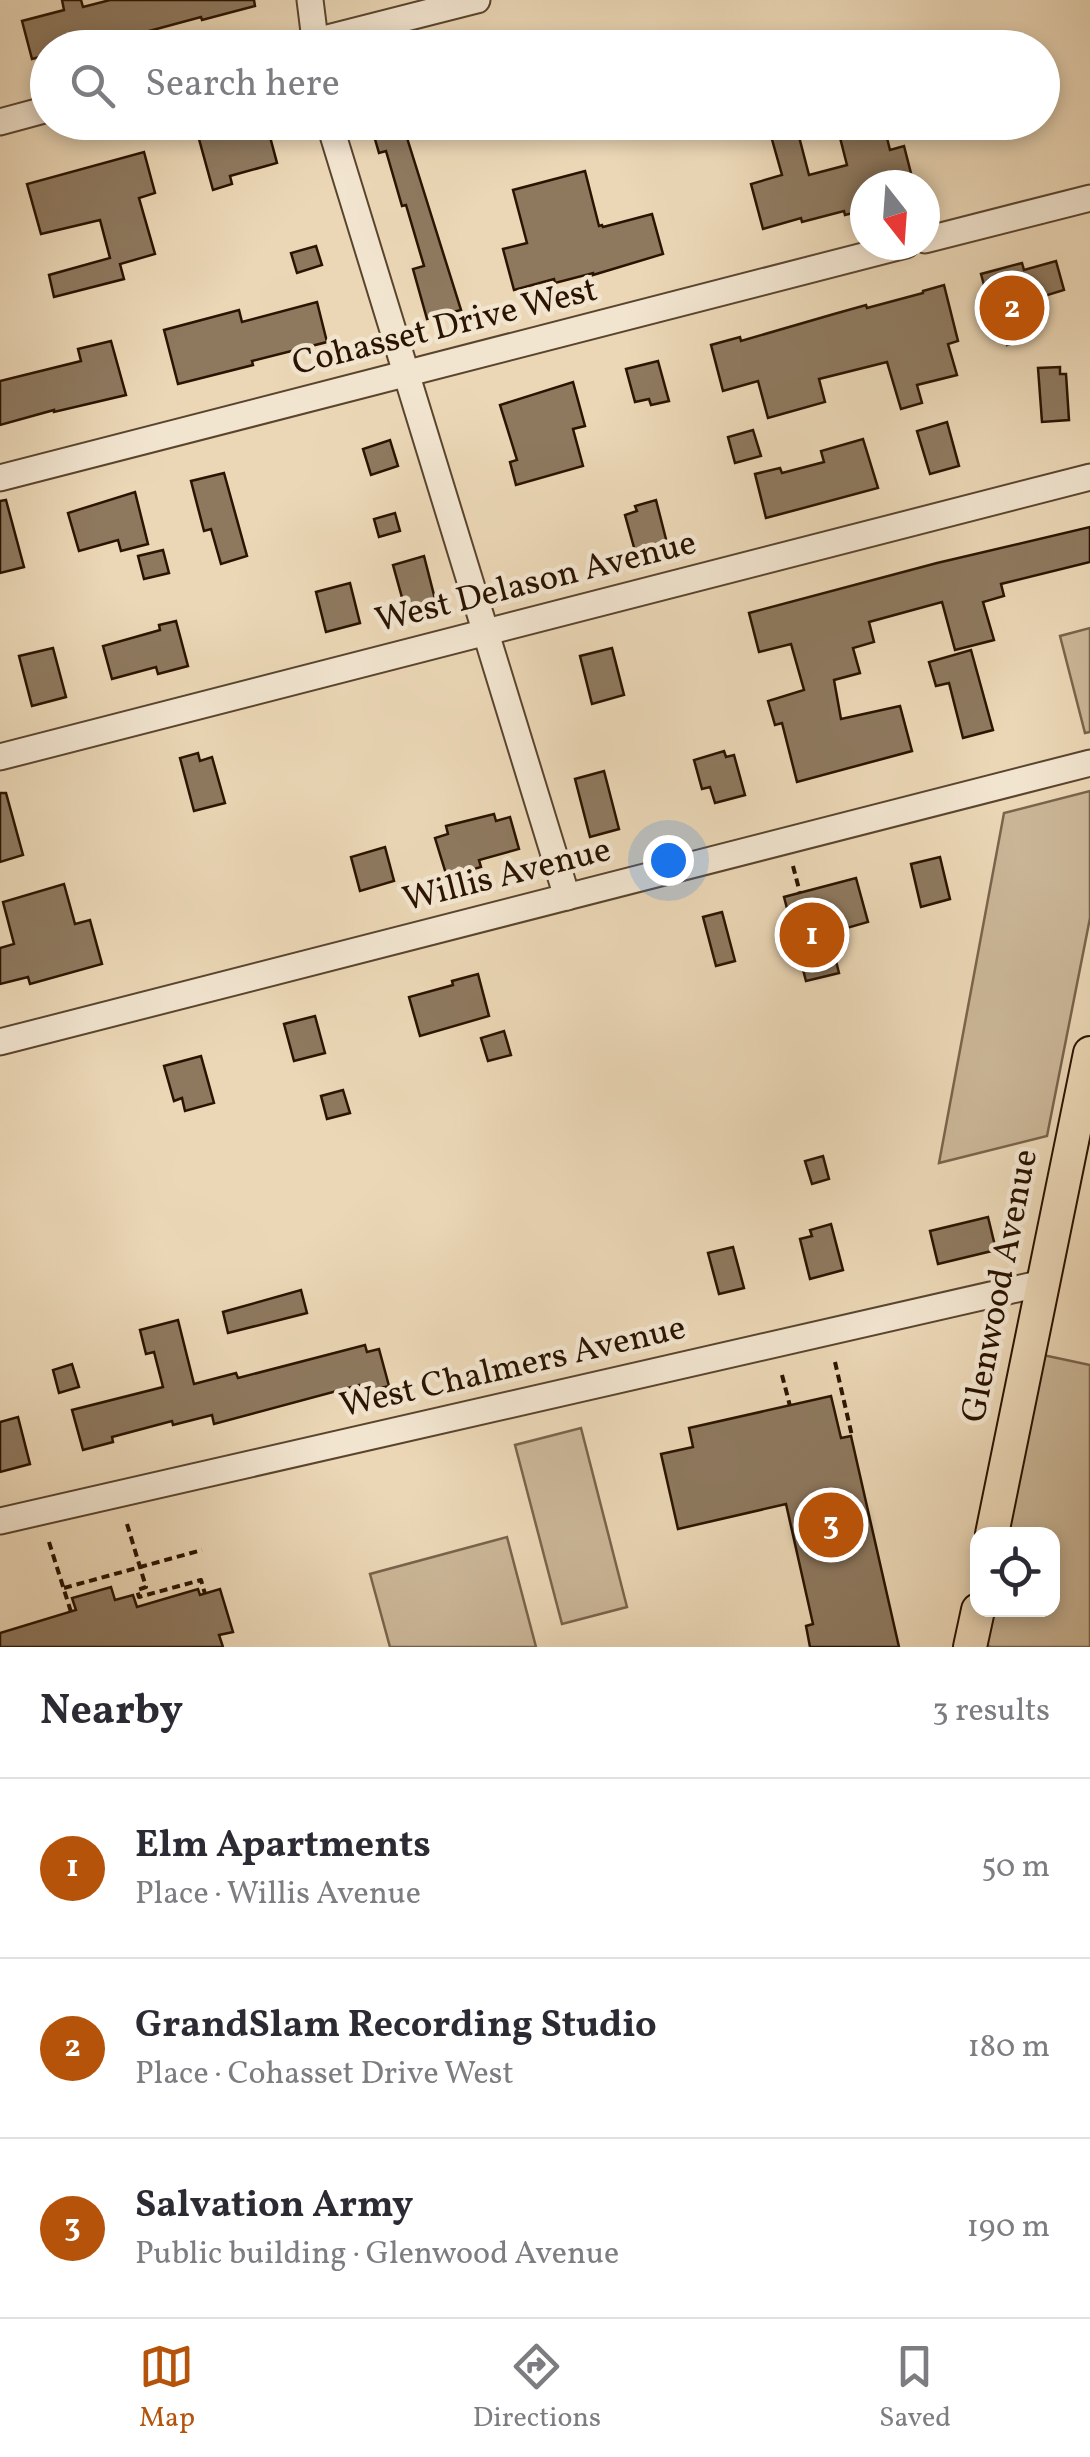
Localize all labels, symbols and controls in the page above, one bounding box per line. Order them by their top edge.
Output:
search box [30,30,1060,140]
icon: search [65,58,120,113]
text: Search here [145,59,340,112]
north arrow [850,170,940,260]
street label: Cohasset Drive West [287,267,603,389]
pin: 2 [980,270,1044,346]
street label: West Delason Avenue [370,520,702,646]
street label: Willis Avenue [398,827,616,925]
your location [643,835,694,886]
pin: 1 [780,898,844,972]
street label: Glenwood Avenue [951,1145,1051,1427]
street label: West Chalmers Avenue [335,1305,691,1431]
pin: 3 [798,1488,864,1562]
map controls [970,1527,1060,1617]
button: locate [970,1527,1060,1617]
text: Nearby [40,1683,183,1742]
text: 3 results [932,1690,1050,1734]
text: Elm Apartments [135,1820,431,1873]
text: 1 [66,1846,79,1890]
text: 50 m [981,1846,1050,1890]
text: Place · Willis Avenue [135,1873,421,1917]
text: GrandSlam Recording Studio [135,2000,657,2053]
text: 2 [64,2026,81,2070]
text: 180 m [967,2026,1050,2070]
text: Place · Cohasset Drive West [135,2053,514,2097]
text: Salvation Army [135,2180,413,2233]
text: 3 [64,2206,81,2250]
text: 190 m [966,2206,1050,2250]
text: Public building · Glenwood Avenue [135,2233,619,2277]
tab: Map [139,2339,195,2438]
tab: Directions [473,2339,601,2438]
tab: Saved [879,2339,951,2438]

